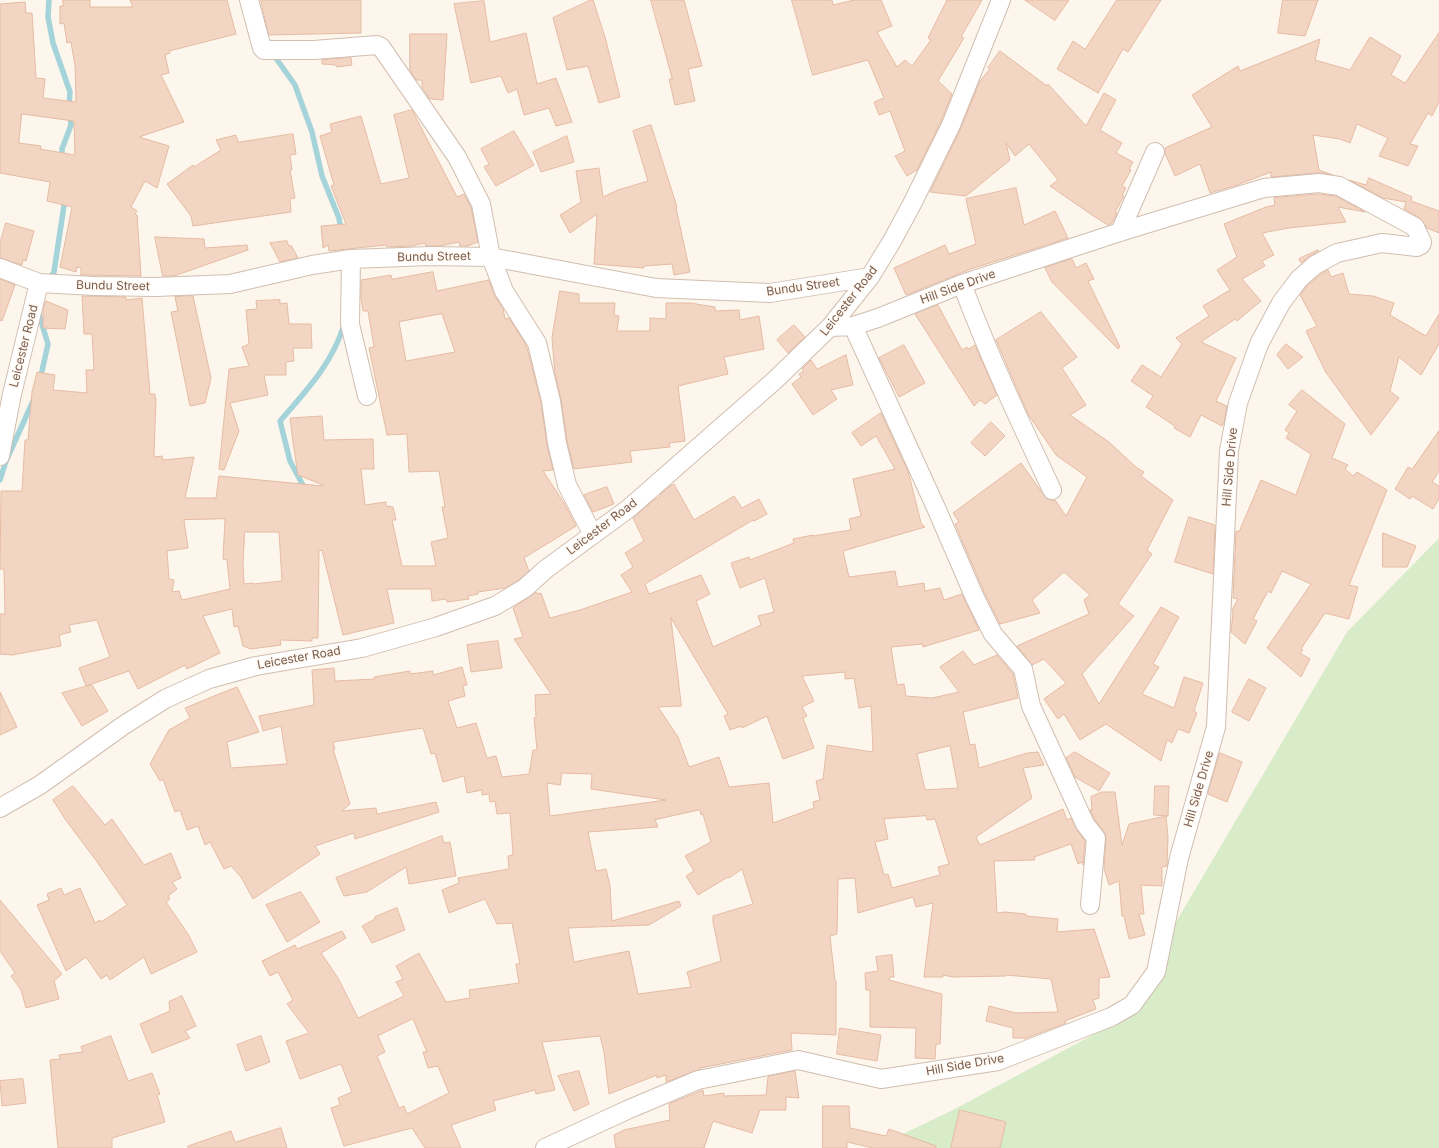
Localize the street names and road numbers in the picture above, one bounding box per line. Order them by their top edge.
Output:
street label: Bundu Street [397,249,471,265]
street label: Leicester Road [817,263,881,339]
street label: Hill Side Drive [918,267,998,307]
street label: Bundu Street [765,275,841,299]
street label: Bundu Street [76,278,150,294]
street label: Leicester Road [7,303,41,389]
street label: Hill Side Drive [1219,427,1241,507]
street label: Leicester Road [564,496,640,558]
street label: Leicester Road [256,644,342,672]
street label: Hill Side Drive [1181,749,1217,829]
street label: Hill Side Drive [925,1051,1005,1079]

